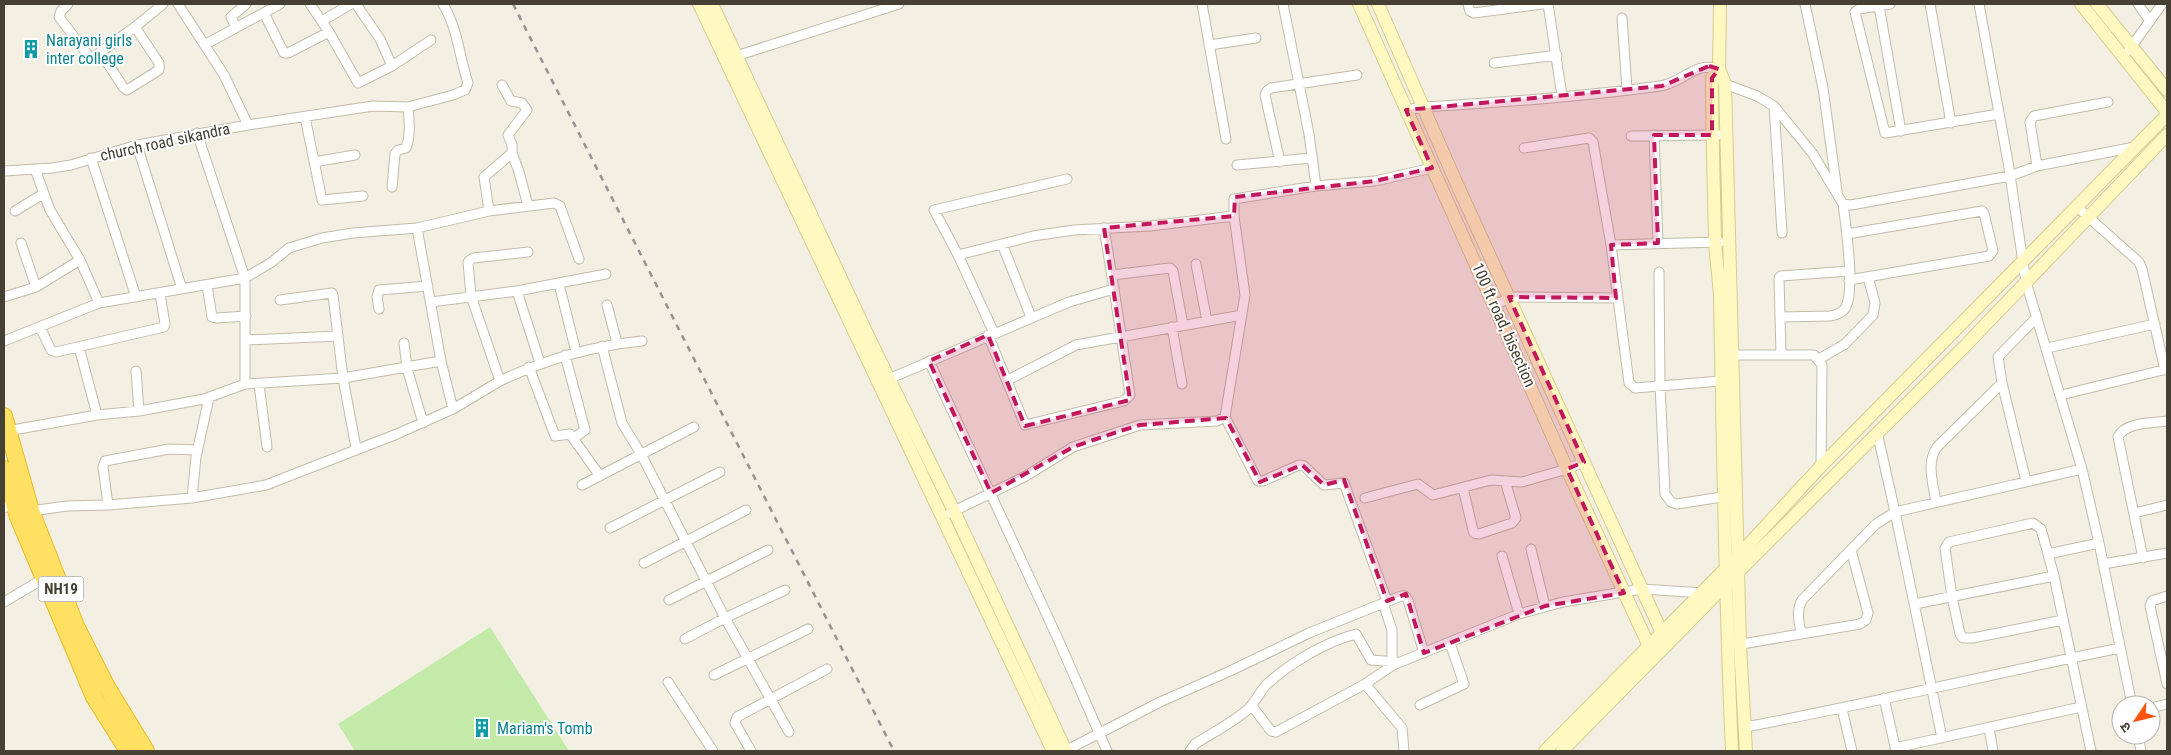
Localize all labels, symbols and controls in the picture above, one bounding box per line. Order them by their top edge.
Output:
place label: Narayani girls inter college [46,31,132,68]
building icon: Narayani girls inter college [20,38,42,60]
street label: church road sikandra [98,119,232,165]
street label: 100 ft road, bisection [1468,260,1540,390]
road number: NH19 [38,576,84,602]
north arrow [2111,695,2161,745]
building icon: Mariam's Tomb [471,717,493,739]
place label: Mariam's Tomb [497,719,593,738]
text: उ [2116,719,2134,735]

